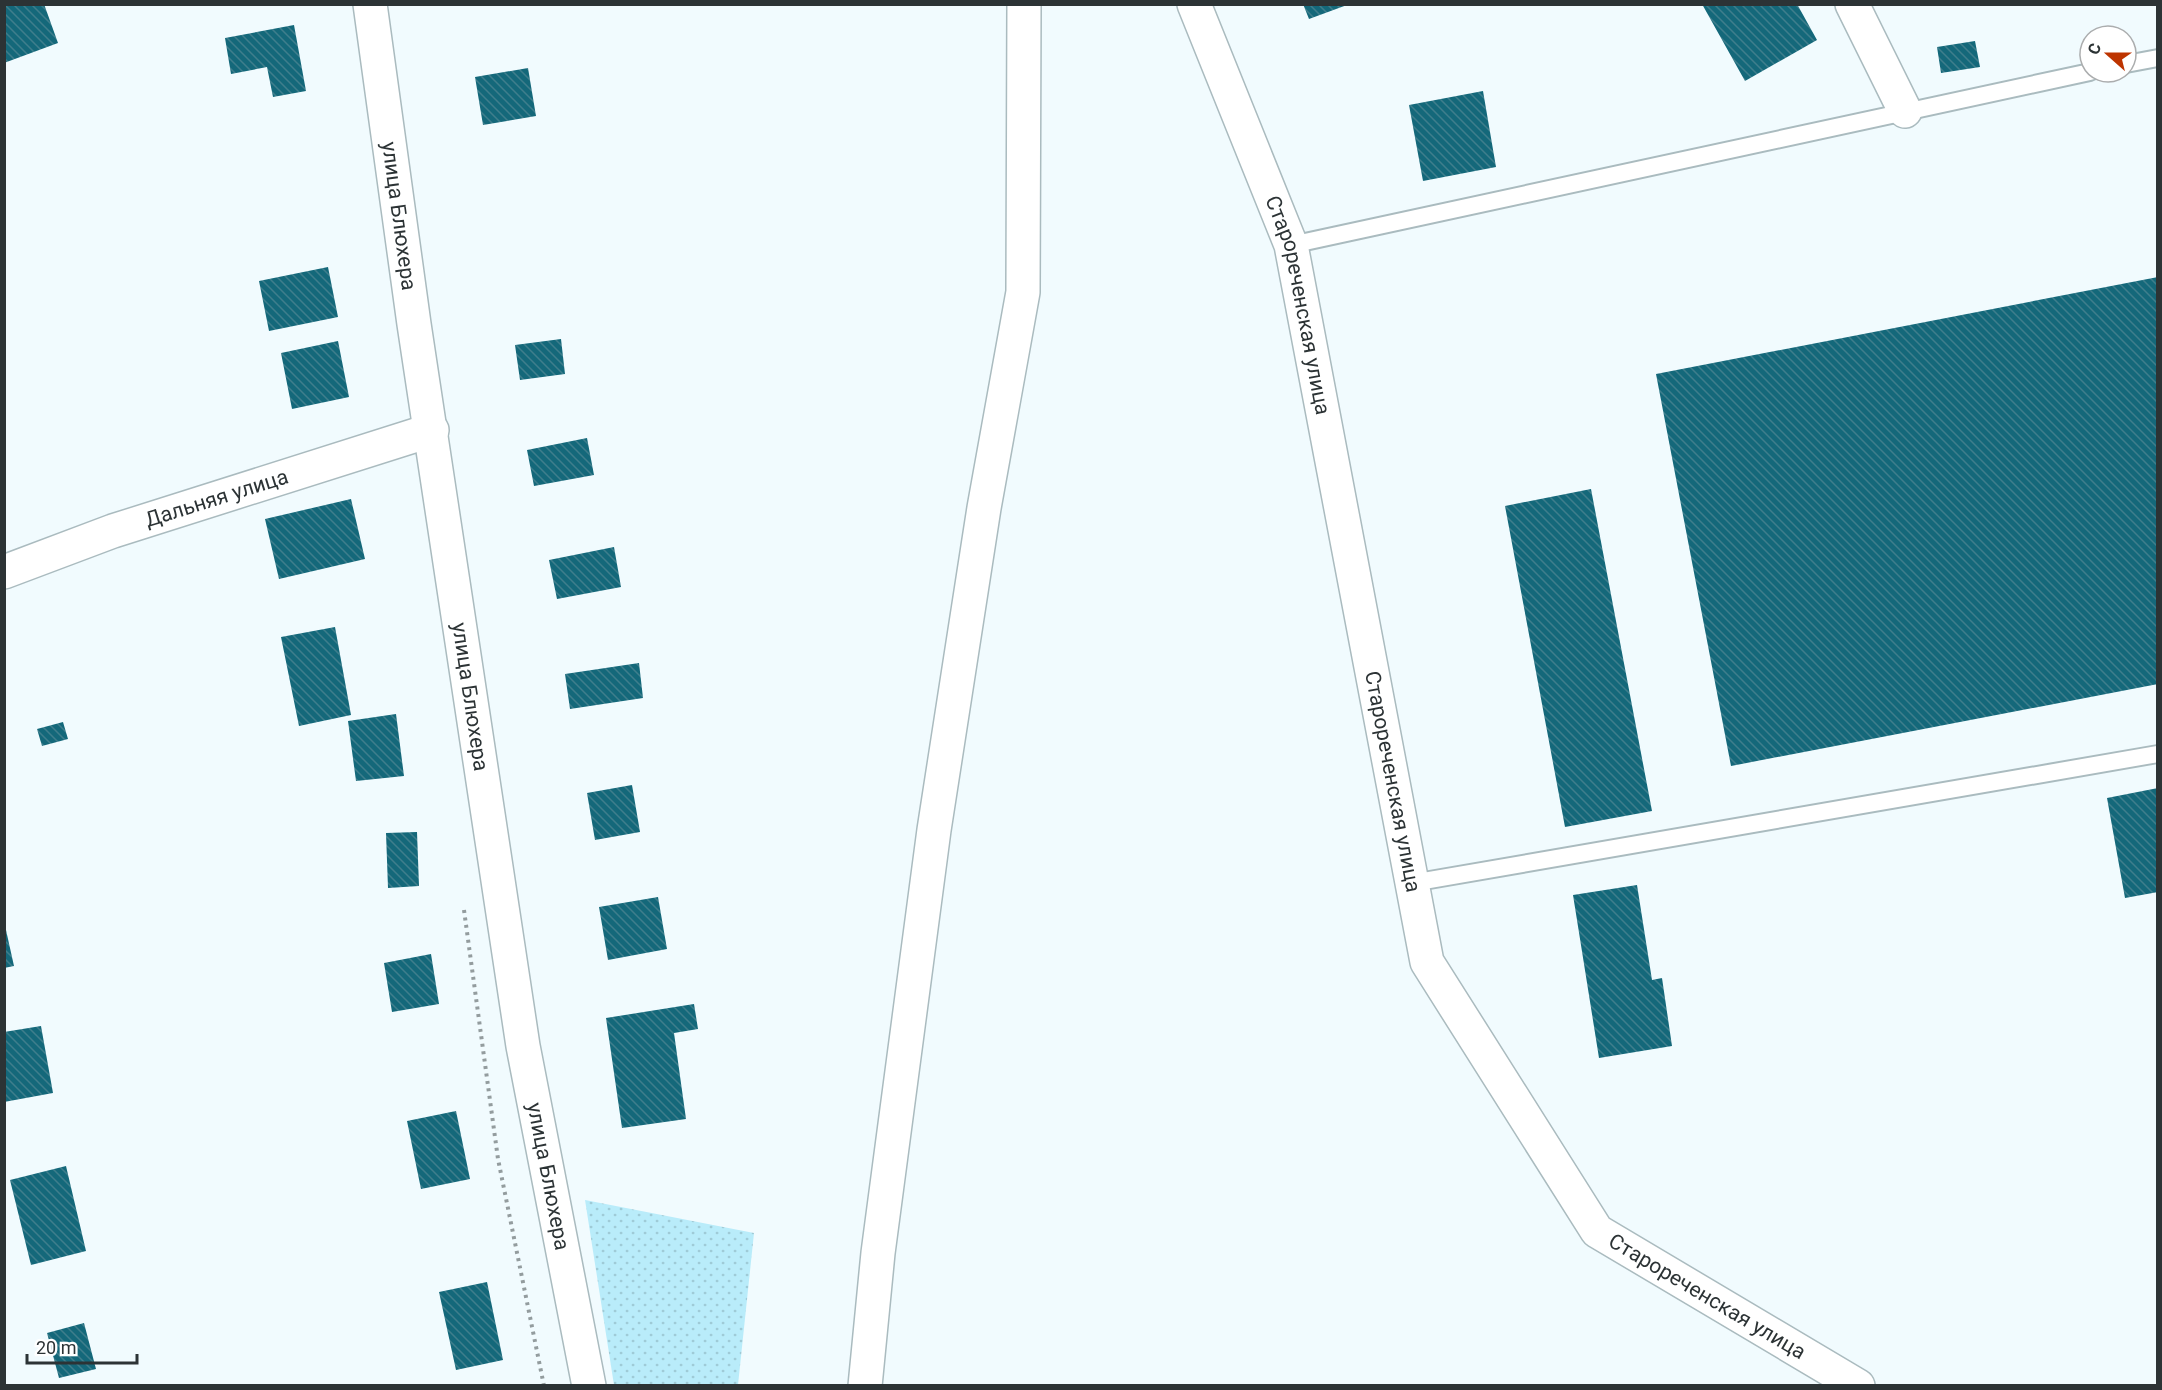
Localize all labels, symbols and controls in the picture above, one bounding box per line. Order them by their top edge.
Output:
north arrow [2078,24,2138,84]
text: С [2084,41,2105,57]
street label: улица Блюхера [377,140,421,292]
street label: Старореченская улица [1260,192,1335,417]
street label: Дальняя улица [142,464,291,532]
street label: улица Блюхера [447,621,493,773]
street label: Старореченская улица [1360,669,1426,894]
street label: улица Блюхера [522,1101,574,1252]
street label: Старореченская улица [1605,1229,1810,1364]
scale bar [27,1327,136,1365]
text: 20 m [36,1337,76,1358]

